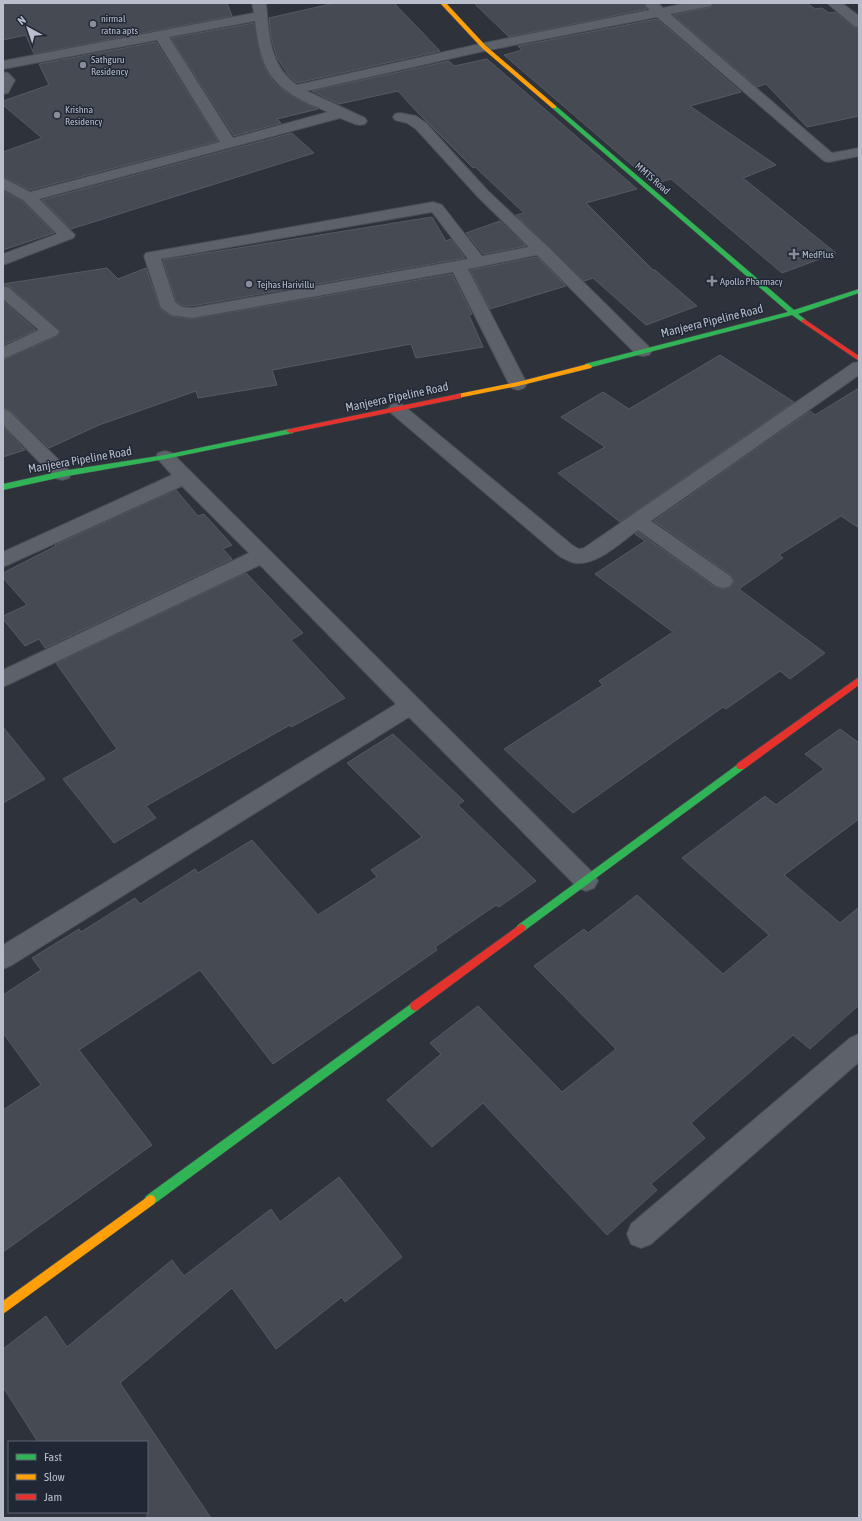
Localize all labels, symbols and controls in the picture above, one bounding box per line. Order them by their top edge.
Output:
north arrow [8,8,48,48]
place label: nirmal ratna apts [101,13,138,36]
text: N [15,14,28,27]
marker: nirmal ratna apts [88,19,98,29]
place label: Sathguru Residency [91,54,128,77]
marker: Sathguru Residency [78,60,88,70]
place label: Krishna Residency [65,104,102,127]
marker: Krishna Residency [52,110,62,120]
street label: MMTS Road [633,160,672,197]
marker: MedPlus [789,249,799,259]
place label: MedPlus [802,249,834,260]
marker: Apollo Pharmacy [707,276,717,286]
place label: Apollo Pharmacy [720,276,783,287]
marker: Tejhas Harivillu [244,279,254,289]
place label: Tejhas Harivillu [257,279,314,290]
street label: Manjeera Pipeline Road [659,302,765,340]
street label: Manjeera Pipeline Road [344,379,450,415]
street label: Manjeera Pipeline Road [27,444,133,476]
legend [8,1441,148,1513]
text: Fast [44,1450,62,1464]
text: Slow [44,1470,65,1484]
text: Jam [44,1490,62,1504]

